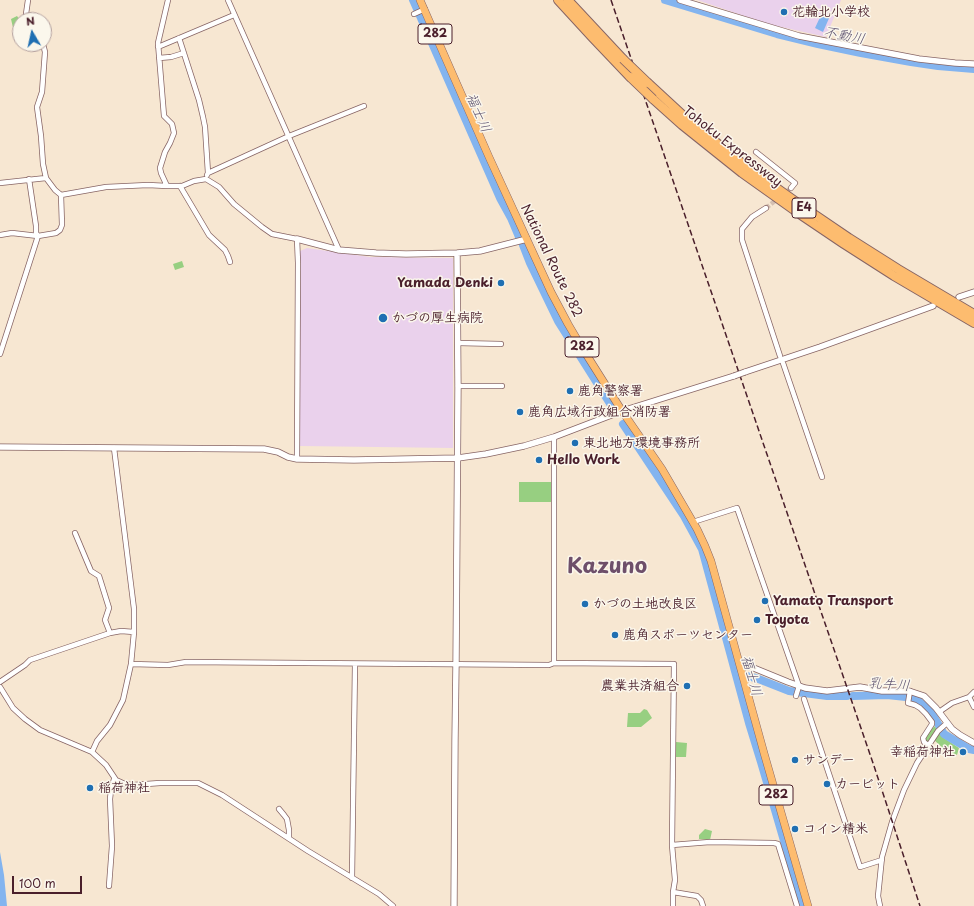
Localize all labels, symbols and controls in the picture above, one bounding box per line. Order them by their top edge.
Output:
place label: 花輪北小学校 [792,4,870,20]
marker: 花輪北小学校 [779,7,789,17]
north arrow [12,12,52,52]
text: N [25,12,36,30]
road number: 282 [418,24,452,44]
water label: 不動川 [822,24,866,48]
water label: 福士川 [462,90,494,136]
street label: Tohoku Expressway [679,103,785,191]
road number: E4 [792,198,816,218]
street label: National Route 282 [517,202,585,320]
place label: Yamada Denki [397,275,493,291]
marker: Yamada Denki [496,278,506,288]
place label: かづの厚生病院 [392,310,483,326]
marker: かづの厚生病院 [377,312,389,324]
road number: 282 [565,337,599,357]
place label: 鹿角警察署 [578,383,643,399]
marker: 鹿角警察署 [565,386,575,396]
place label: 鹿角広域行政組合消防署 [528,404,671,420]
marker: 鹿角広域行政組合消防署 [515,407,525,417]
place label: 東北地方環境事務所 [583,435,700,451]
marker: 東北地方環境事務所 [570,438,580,448]
place label: Hello Work [547,452,620,468]
marker: Hello Work [534,455,544,465]
district label: Kazuno [567,554,647,580]
place label: Yamato Transport [773,593,894,609]
place label: かづの土地改良区 [593,596,697,612]
marker: Yamato Transport [760,596,770,606]
marker: かづの土地改良区 [580,599,590,609]
place label: Toyota [765,612,809,628]
marker: Toyota [752,615,762,625]
place label: 鹿角スポーツセンター [623,627,753,643]
marker: 鹿角スポーツセンター [610,630,620,640]
water label: 福士川 [737,653,765,699]
water label: 乳牛川 [867,675,911,695]
place label: 農業共済組合 [601,678,679,694]
marker: 農業共済組合 [682,681,692,691]
place label: 幸稲荷神社 [890,744,955,760]
marker: 幸稲荷神社 [958,747,968,757]
place label: サンデー [803,752,855,768]
marker: サンデー [790,755,800,765]
place label: カービット [835,776,900,792]
marker: カービット [822,779,832,789]
place label: 稲荷神社 [98,780,150,796]
marker: 稲荷神社 [85,783,95,793]
road number: 282 [759,785,793,805]
place label: コイン精米 [803,821,868,837]
marker: コイン精米 [790,824,800,834]
scale bar [14,868,84,894]
text: 100 m [19,874,56,892]

